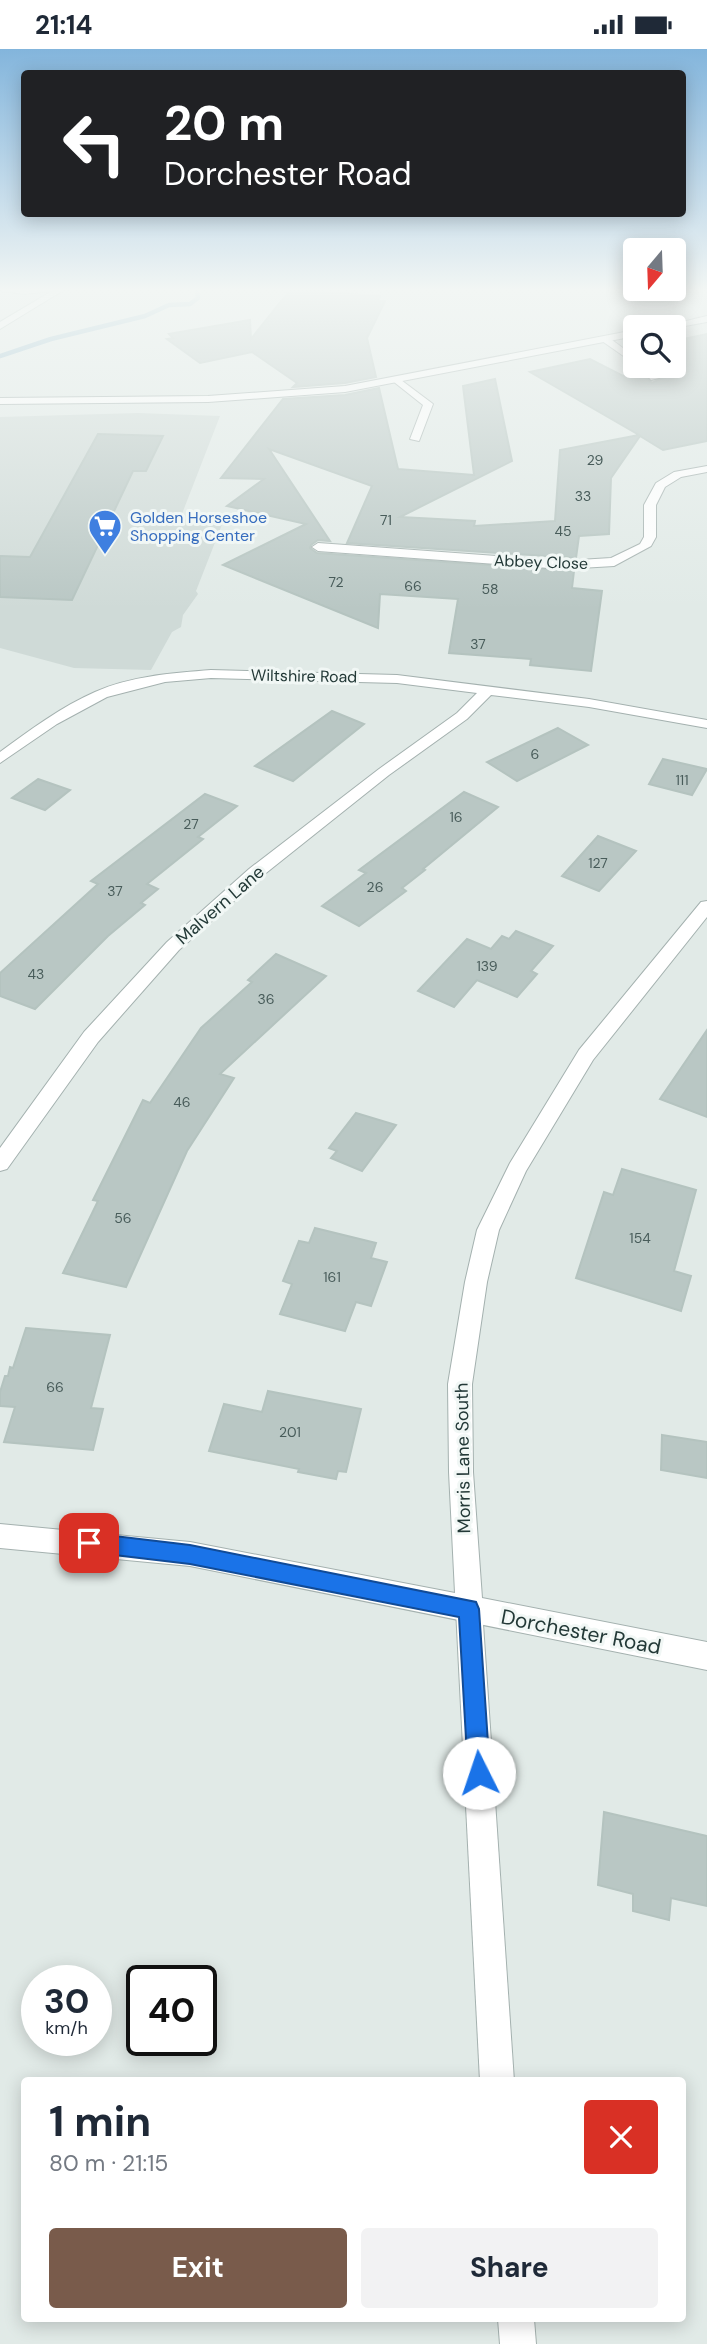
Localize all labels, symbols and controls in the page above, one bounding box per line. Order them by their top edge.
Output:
text: 21:14 [35,8,92,42]
text: 20 m [164,91,284,155]
icon: left [49,98,140,189]
text: Dorchester Road [164,153,412,195]
north arrow [623,238,686,301]
map controls [623,238,686,378]
button: search [623,315,686,378]
house number: 29 [587,451,604,469]
house number: 33 [575,487,591,505]
supermarket icon: Golden Horseshoe Shopping Center [86,507,124,556]
place label: Golden Horseshoe Shopping Center [130,507,267,546]
house number: 71 [380,511,392,529]
house number: 45 [554,522,572,540]
street label: Abbey Close [494,550,588,574]
house number: 72 [328,573,344,591]
house number: 66 [404,577,422,595]
house number: 58 [481,580,499,598]
house number: 37 [470,635,486,653]
street label: Wiltshire Road [251,665,357,687]
house number: 6 [531,745,539,763]
house number: 111 [675,771,689,789]
house number: 16 [449,808,463,826]
house number: 27 [183,815,199,833]
house number: 127 [588,854,608,872]
street label: Malvern Lane [171,860,269,950]
house number: 26 [367,878,383,896]
house number: 37 [107,882,123,900]
house number: 139 [476,957,498,975]
house number: 43 [28,965,44,983]
house number: 36 [257,990,275,1008]
house number: 46 [173,1093,191,1111]
house number: 56 [114,1209,132,1227]
house number: 154 [629,1229,651,1247]
house number: 161 [323,1268,341,1286]
house number: 66 [46,1378,64,1396]
street label: Morris Lane South [450,1382,476,1534]
house number: 201 [279,1423,301,1441]
pin [59,1513,119,1573]
icon: arrive [70,1524,108,1562]
street label: Dorchester Road [499,1603,663,1661]
position arrow [442,1736,516,1810]
speed limit sign: 40 [126,1965,217,2056]
text: 30 [44,1978,89,2024]
text: km/h [45,2016,88,2040]
text: 1 min [49,2094,151,2149]
button: close [584,2100,658,2174]
text: 80 m · 21:15 [49,2148,168,2178]
button: Exit [49,2228,347,2308]
button: Share [361,2228,658,2308]

